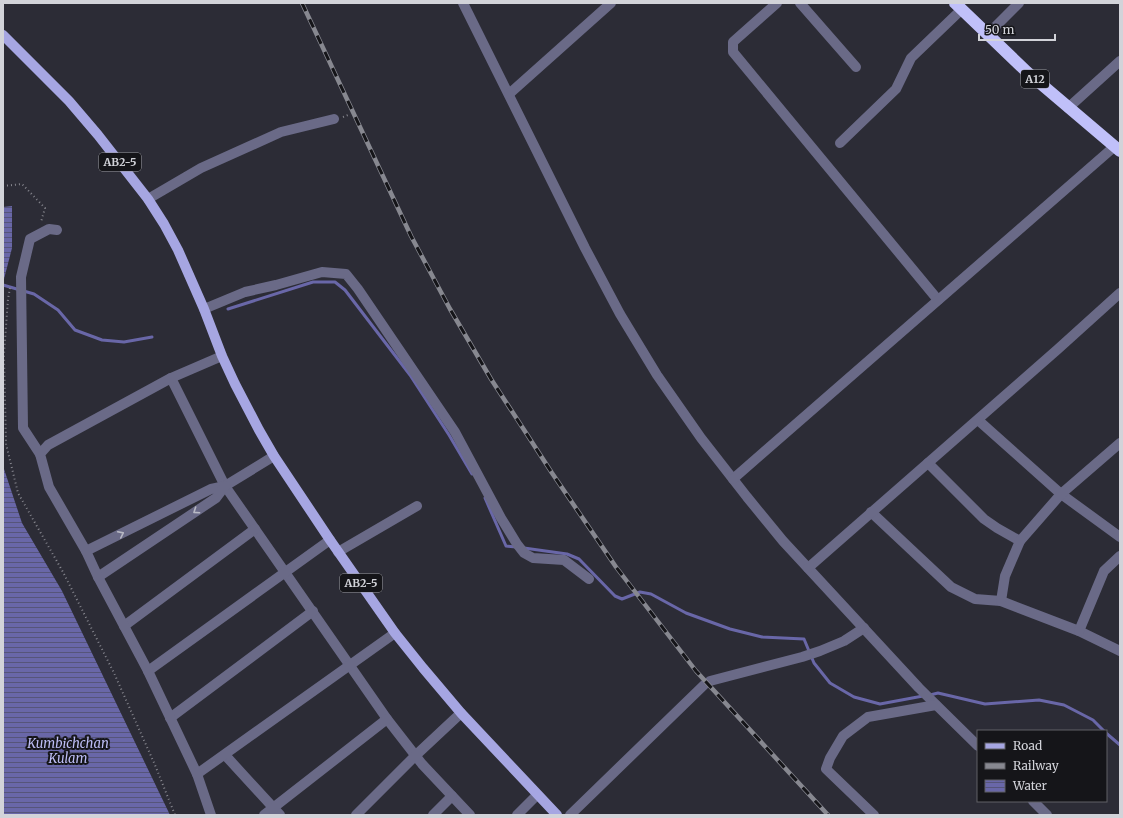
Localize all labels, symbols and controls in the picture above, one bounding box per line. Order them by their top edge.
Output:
scale bar [979,16,1055,42]
text: 50 m [985,22,1014,37]
road number: A12 [1021,70,1049,88]
road number: AB2-5 [99,153,141,171]
one-way arrow [193,506,200,514]
one-way arrow [116,531,124,538]
road number: AB2-5 [340,574,382,592]
legend [977,730,1107,802]
water label: Kumbichchan Kulam [26,735,109,767]
text: Road [1013,738,1042,753]
text: Railway [1013,758,1059,773]
text: Water [1012,778,1048,793]

